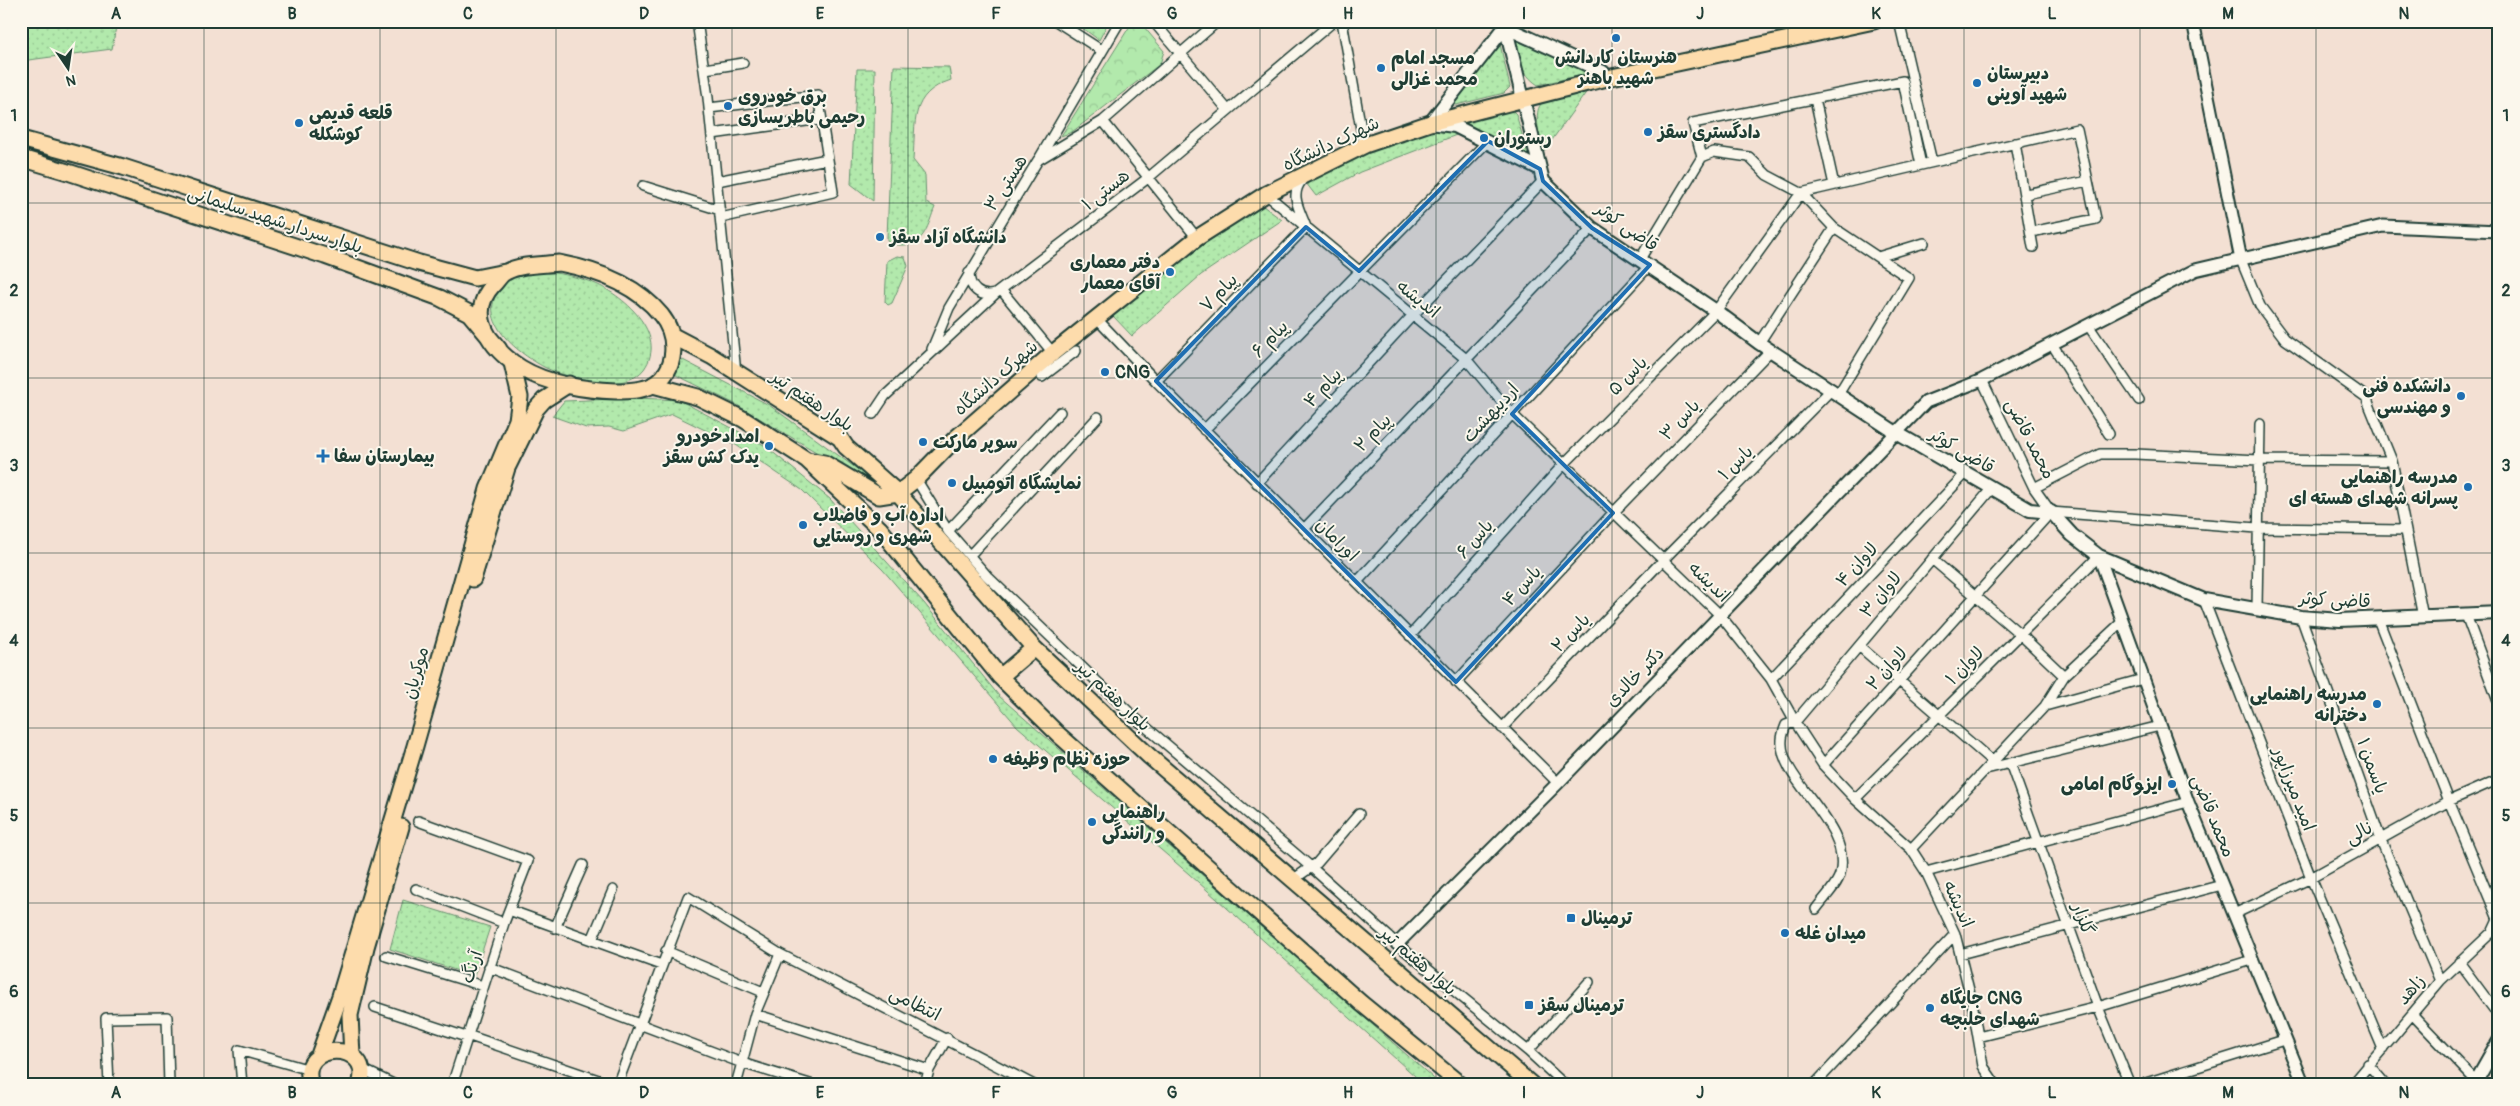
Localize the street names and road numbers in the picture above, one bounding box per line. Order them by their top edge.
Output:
street label: شهرک دانشگاه [1279,112,1383,176]
street label: هستی ۳ [979,150,1033,216]
street label: هستی ۱ [1077,164,1135,216]
street label: بلوار سردار شهید سلیمانی [185,181,365,259]
street label: قاضی کوثر [1589,196,1663,257]
street label: پیام ۷ [1195,269,1244,319]
street label: اندیشه [1392,274,1444,324]
street label: پیام ۶ [1247,315,1295,364]
street label: شهرک دانشگاه [949,335,1043,421]
street label: یاس ۵ [1603,351,1653,401]
street label: پیام ۴ [1299,363,1349,414]
street label: بلوار هفتم تیر [763,364,858,439]
street label: اردیبهشت [1458,379,1524,447]
street label: یاس ۳ [1655,394,1705,446]
street label: محمد قاضی [2000,395,2060,483]
street label: پیام ۲ [1349,409,1398,458]
street label: قاضی کوثر [1924,422,1999,479]
street label: یاس ۱ [1713,440,1759,486]
street label: اورامان [1310,513,1364,567]
street label: یاس ۶ [1451,515,1499,563]
street label: لاوان ۴ [1831,538,1883,592]
street label: اندیشه [1683,557,1735,607]
street label: یاس ۴ [1497,561,1547,611]
street label: لاوان ۳ [1855,567,1907,623]
street label: قاضی کوثر [2297,587,2371,613]
street label: یاس ۲ [1547,608,1595,658]
street label: دکتر خالدی [1601,642,1669,712]
street label: لاوان ۲ [1861,642,1913,696]
street label: لاوان ۱ [1941,642,1989,690]
street label: موکریان [398,644,434,702]
street label: بلوار هفتم تیر [1068,654,1156,738]
street label: یاسمن ۱ [2351,735,2393,797]
street label: امید میرزاپور [2267,742,2321,834]
street label: محمد قاضی [2186,771,2240,861]
street label: نالی [2341,816,2377,850]
street label: اندیشه [1937,877,1979,931]
street label: گلزار [2066,898,2099,938]
street label: بلوار هفتم تیر [1372,920,1461,1002]
street label: آرنگ [456,946,489,986]
street label: زاهد [2392,970,2430,1010]
street label: انتظامی [885,981,945,1027]

